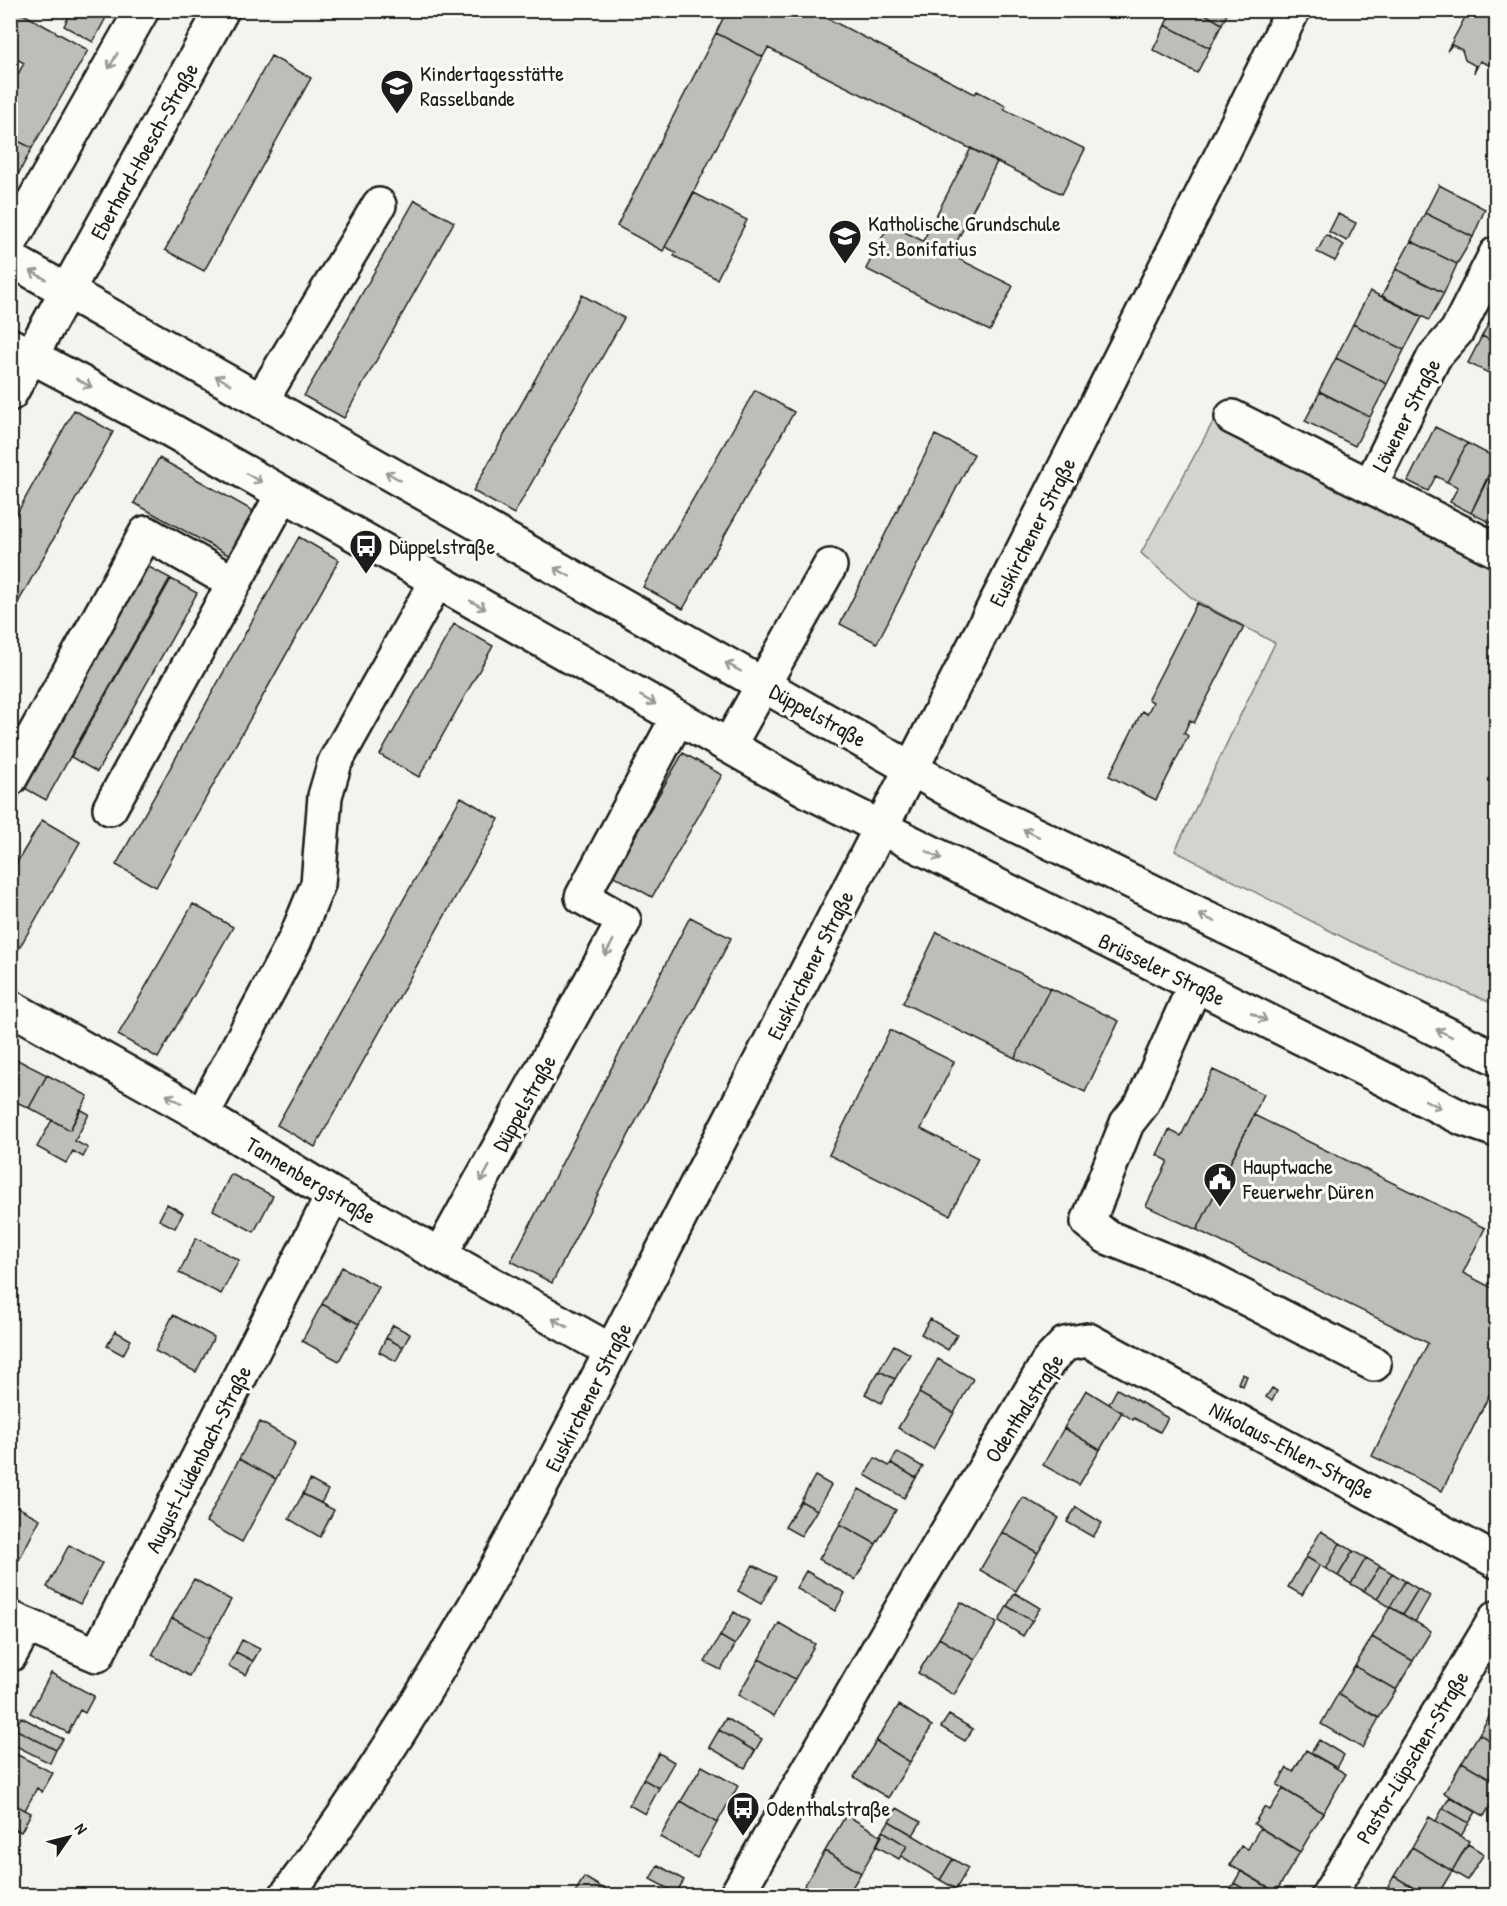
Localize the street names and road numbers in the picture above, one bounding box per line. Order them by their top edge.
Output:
street label: Eberhard-Hoesch-Straße [83,57,205,245]
street label: Löwener Straße [1365,353,1447,477]
street label: Euskirchener Straße [982,452,1083,612]
street label: Düppelstraße [764,676,872,754]
street label: Euskirchener Straße [760,885,861,1045]
street label: Brüsseler Straße [1094,925,1231,1013]
street label: Düppelstraße [485,1049,563,1157]
street label: Tannenbergstraße [240,1129,382,1231]
street label: Euskirchener Straße [538,1317,639,1477]
street label: Odenthalstraße [978,1347,1071,1468]
street label: August-Lüdenbach-Straße [138,1360,258,1558]
street label: Nikolaus-Ehlen-Straße [1204,1394,1380,1506]
street label: Pastor-Lüpschen-Straße [1348,1665,1476,1849]

